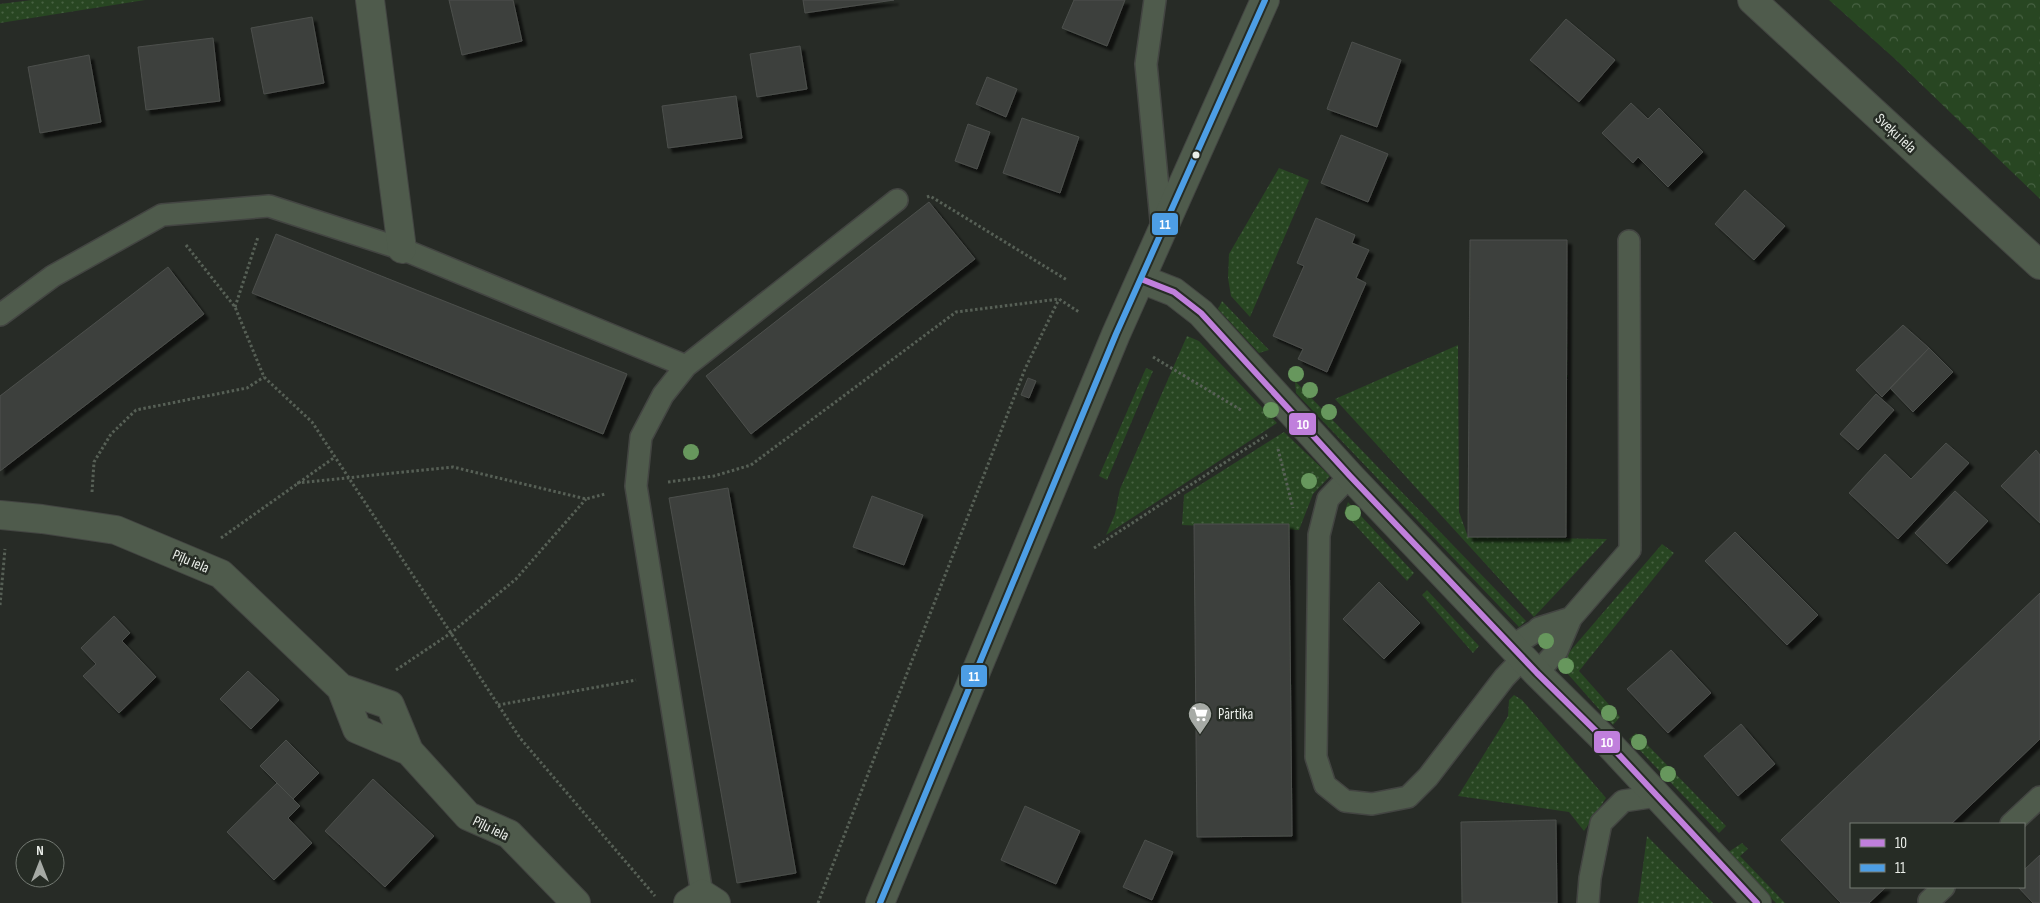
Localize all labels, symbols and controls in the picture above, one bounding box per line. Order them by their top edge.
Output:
street label: Sveķu iela [1871,109,1921,157]
unlabelled marker [1191,150,1201,160]
line badge: 11 [1151,212,1179,236]
text: 11 [1160,216,1171,233]
line badge: 10 [1288,412,1317,436]
text: 10 [1297,416,1309,433]
street label: Pīļu iela [170,545,212,578]
line badge: 11 [960,664,988,688]
text: 11 [969,668,980,685]
supermarket icon: Pārtika [1187,701,1213,735]
place label: Pārtika [1218,705,1253,724]
line badge: 10 [1593,730,1621,754]
text: 10 [1601,734,1613,751]
street label: Pīļu iela [470,812,512,845]
legend [1850,823,2025,888]
text: 10 [1895,834,1907,853]
north arrow [15,838,65,888]
text: N [36,842,44,859]
text: 11 [1895,859,1906,878]

